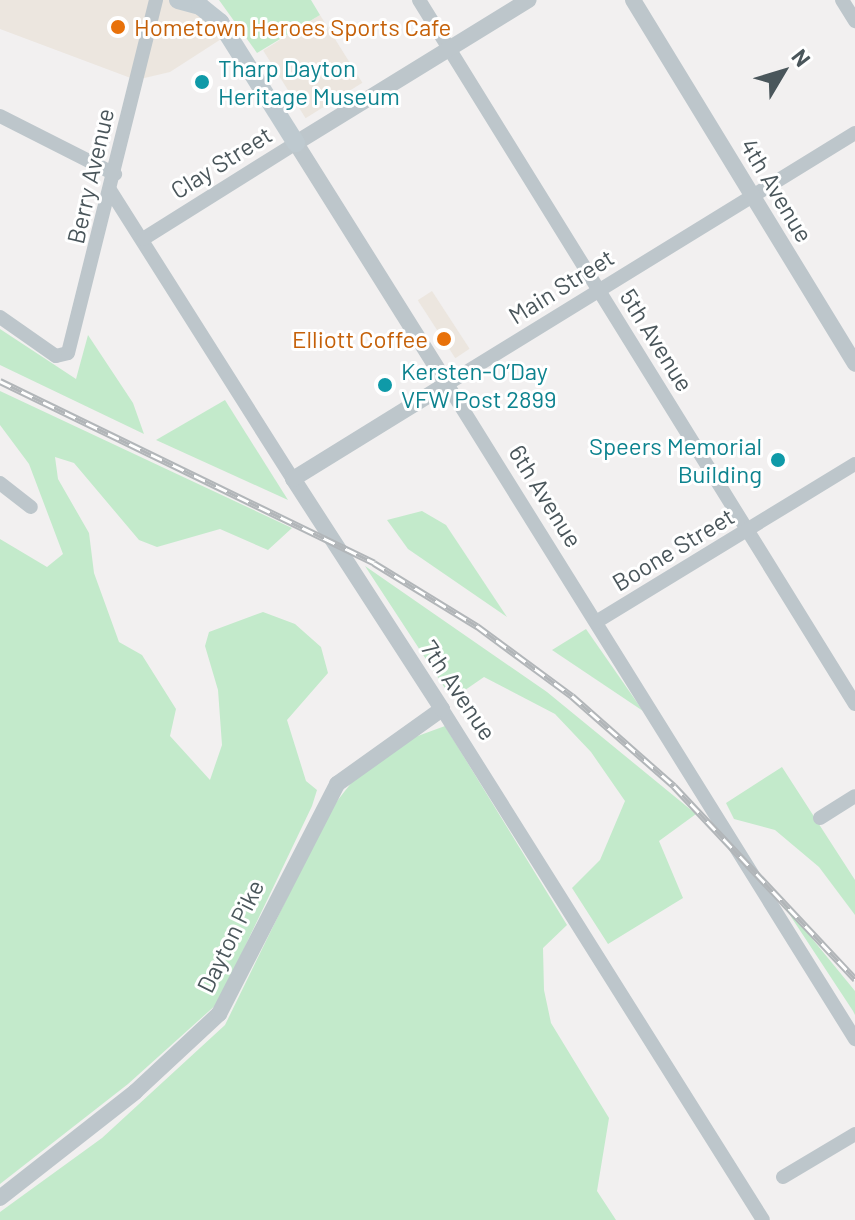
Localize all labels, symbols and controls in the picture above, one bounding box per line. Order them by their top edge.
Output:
place label: Hometown Heroes Sports Cafe [134,13,451,41]
marker: Hometown Heroes Sports Cafe [109,18,127,36]
north arrow [743,32,823,112]
text: N [787,43,817,71]
place label: Tharp Dayton Heritage Museum [218,54,400,110]
marker: Tharp Dayton Heritage Museum [193,73,211,91]
street label: Berry Avenue [60,105,120,247]
street label: Clay Street [165,120,277,204]
street label: 4th Avenue [735,133,819,247]
street label: Main Street [503,242,619,330]
street label: 5th Avenue [614,284,700,396]
place label: Elliott Coffee [292,325,428,353]
marker: Elliott Coffee [435,330,453,348]
place label: Kersten-O’Day VFW Post 2899 [401,357,557,413]
marker: Kersten-O’Day VFW Post 2899 [376,376,394,394]
place label: Speers Memorial Building [589,432,762,488]
street label: 6th Avenue [503,440,589,552]
marker: Speers Memorial Building [769,451,787,469]
street label: Boone Street [607,501,739,597]
street label: 7th Avenue [415,635,503,745]
street label: Dayton Pike [190,875,270,997]

